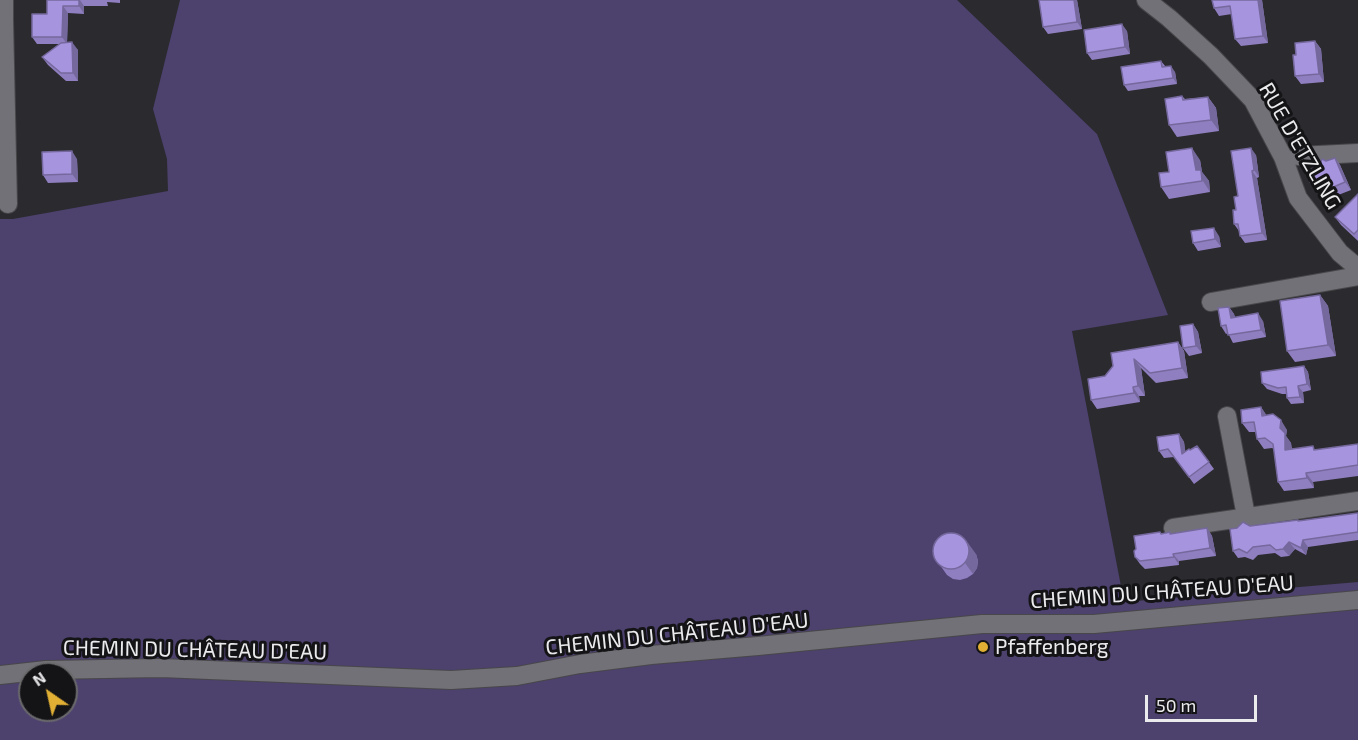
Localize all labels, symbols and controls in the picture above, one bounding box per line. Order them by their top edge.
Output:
street label: RUE D'ETZLING [1254,78,1346,214]
street label: CHEMIN DU CHÂTEAU D'EAU [1029,570,1295,614]
street label: CHEMIN DU CHÂTEAU D'EAU [544,608,810,660]
place label: Pfaffenberg [995,634,1108,660]
street label: CHEMIN DU CHÂTEAU D'EAU [63,635,327,665]
marker: Pfaffenberg [976,640,990,654]
north arrow [18,662,78,722]
text: N [29,667,49,689]
scale bar [1148,683,1260,721]
text: 50 m [1156,694,1196,716]

